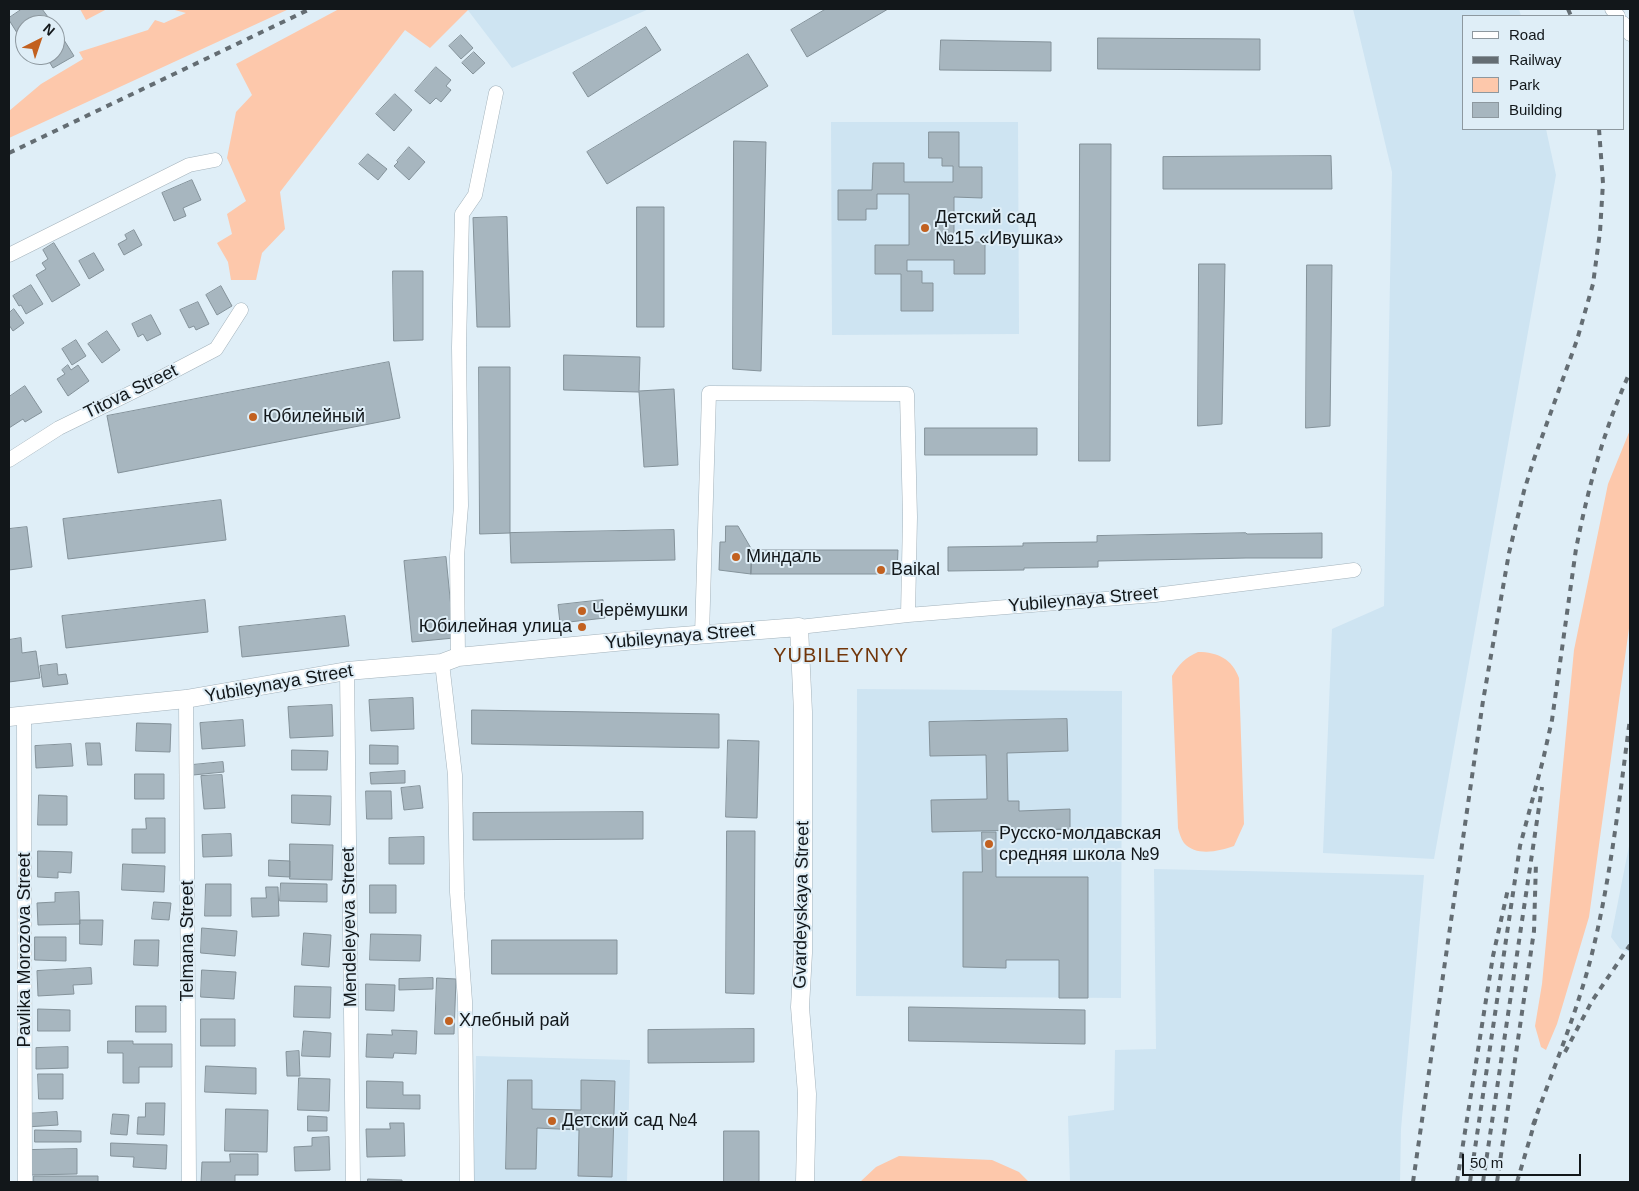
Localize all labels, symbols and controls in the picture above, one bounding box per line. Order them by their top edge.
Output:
north arrow [15,15,65,65]
legend [1462,15,1624,130]
text: N [40,20,58,39]
text: Road [1509,26,1545,43]
text: Railway [1509,51,1562,68]
text: Park [1509,76,1540,93]
text: Building [1509,101,1562,118]
place label: Детский сад №15 «Ивушка» [935,207,1063,250]
marker: Детский сад №15 «Ивушка» [919,222,931,234]
street label: Titova Street [81,360,181,424]
place label: Юбилейный [263,406,365,428]
marker: Юбилейный [247,411,259,423]
place label: Миндаль [746,546,821,568]
marker: Миндаль [730,551,742,563]
place label: Baikal [891,559,940,581]
marker: Baikal [875,564,887,576]
street label: Yubileynaya Street [1007,583,1159,617]
place label: Черёмушки [592,600,688,622]
marker: Черёмушки [576,605,588,617]
place label: Юбилейная улица [419,616,572,638]
street label: Yubileynaya Street [604,620,756,654]
marker: Юбилейная улица [576,621,588,633]
district label: YUBILEYNYY [772,644,910,668]
street label: Yubileynaya Street [203,660,355,708]
street label: Gvardeyskaya Street [790,821,814,989]
place label: Русско-молдавская средняя школа №9 [999,823,1161,866]
marker: Русско-молдавская средняя школа №9 [983,838,995,850]
street label: Mendeleyeva Street [338,847,362,1007]
street label: Pavlika Morozova Street [14,852,36,1048]
street label: Telmana Street [177,880,199,1002]
place label: Хлебный рай [459,1010,570,1032]
marker: Хлебный рай [443,1015,455,1027]
place label: Детский сад №4 [562,1110,697,1132]
marker: Детский сад №4 [546,1115,558,1127]
scale bar [1464,1144,1583,1176]
text: 50 m [1470,1154,1503,1171]

